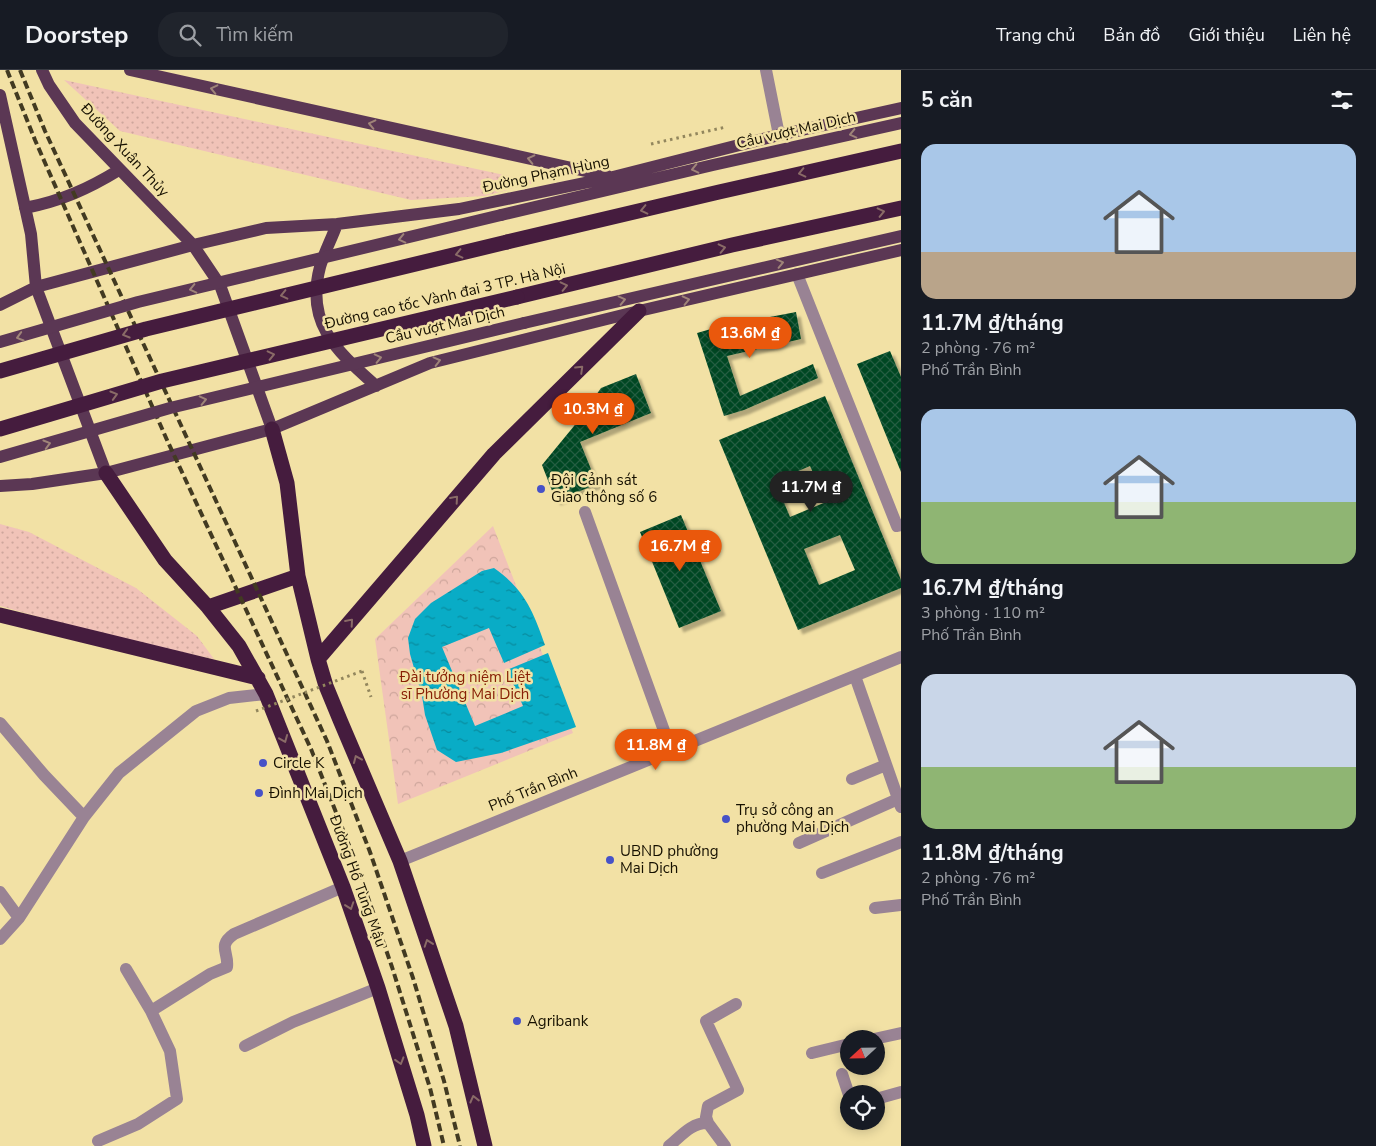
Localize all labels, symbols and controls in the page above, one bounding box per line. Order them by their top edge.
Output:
search box [158,12,508,57]
text: Doorstep [25,19,128,51]
icon: search [176,21,204,49]
text: Tìm kiếm [216,22,294,48]
text: Trang chủ [996,23,1075,47]
text: Bản đồ [1103,23,1160,47]
text: Giới thiệu [1188,23,1265,47]
text: Liên hệ [1293,23,1351,47]
one-way arrow [209,84,218,95]
text: 5 căn [921,86,973,114]
icon: filters [1328,86,1356,114]
street label: Đường Xuân Thủy [76,98,174,201]
street label: Cầu vượt Mai Dịch [734,107,858,153]
one-way arrow [368,119,377,130]
one-way arrow [849,128,858,138]
street label: Đường Phạm Hùng [480,151,611,197]
one-way arrow [526,154,535,165]
one-way arrow [690,163,699,174]
one-way arrow [798,167,807,178]
icon: home [1094,177,1184,267]
one-way arrow [639,204,648,215]
one-way arrow [876,207,885,218]
one-way arrow [398,233,407,244]
one-way arrow [718,243,727,254]
one-way arrow [455,248,464,259]
street label: Đường cao tốc Vành đai 3 TP. Hà Nội [322,258,567,334]
one-way arrow [776,258,785,269]
one-way arrow [560,281,568,291]
one-way arrow [189,283,198,294]
one-way arrow [280,289,289,300]
one-way arrow [618,295,627,306]
one-way arrow [682,295,691,306]
street label: Cầu vượt Mai Dịch [383,302,507,348]
text: 11.7M ₫/tháng [921,309,1064,337]
pin: 13.6M ₫ [704,316,796,359]
text: 13.6M ₫ [720,322,780,344]
one-way arrow [123,329,131,339]
one-way arrow [16,331,24,341]
text: 2 phòng · 76 m² [921,337,1035,359]
one-way arrow [267,350,276,361]
one-way arrow [374,353,383,364]
one-way arrow [433,356,442,367]
text: Phố Trần Bình [921,359,1022,381]
one-way arrow [574,366,583,375]
one-way arrow [109,391,118,401]
pin: 10.3M ₫ [547,392,639,435]
one-way arrow [199,395,208,406]
text: 10.3M ₫ [563,398,623,420]
one-way arrow [42,439,50,449]
icon: home [1094,442,1184,532]
place label: Đội Cảnh sát Giao thông số 6 [550,470,657,507]
pin: 11.7M ₫ [765,470,857,513]
text: 11.7M ₫ [781,476,841,498]
marker: Đội Cảnh sát Giao thông số 6 [535,483,547,495]
one-way arrow [450,496,458,505]
pin: 16.7M ₫ [634,530,726,572]
text: 16.7M ₫ [650,535,710,557]
text: 16.7M ₫/tháng [921,574,1064,602]
text: 3 phòng · 110 m² [921,602,1045,624]
one-way arrow [344,619,353,628]
text: Phố Trần Bình [921,624,1022,646]
park label: Đài tưởng niệm Liệt sĩ Phường Mai Dịch [398,667,531,704]
icon: home [1094,707,1184,797]
pin: 11.8M ₫ [610,728,702,771]
one-way arrow [278,734,289,743]
text: 11.8M ₫ [626,734,686,756]
place label: Circle K [273,753,325,773]
one-way arrow [352,755,363,764]
marker: Circle K [257,757,269,769]
street label: Phố Trần Bình [486,762,580,816]
place label: Đình Mai Dịch [268,783,363,803]
marker: Đình Mai Dịch [253,787,265,799]
place label: Trụ sở công an phường Mai Dịch [736,800,849,837]
street label: Đường Hồ Tùng Mậu [324,811,391,950]
marker: Trụ sở công an phường Mai Dịch [720,813,732,825]
text: 11.8M ₫/tháng [921,839,1064,867]
place label: UBND phường Mai Dịch [620,841,718,878]
marker: UBND phường Mai Dịch [604,854,616,866]
text: 2 phòng · 76 m² [921,867,1035,889]
text: Phố Trần Bình [921,889,1022,911]
one-way arrow [344,902,354,910]
one-way arrow [424,939,434,948]
place label: Agribank [527,1011,589,1031]
marker: Agribank [511,1015,523,1027]
north arrow [840,1030,885,1075]
map controls [840,1030,885,1130]
one-way arrow [395,1056,405,1064]
button: locate [840,1085,885,1130]
one-way arrow [469,1094,480,1103]

